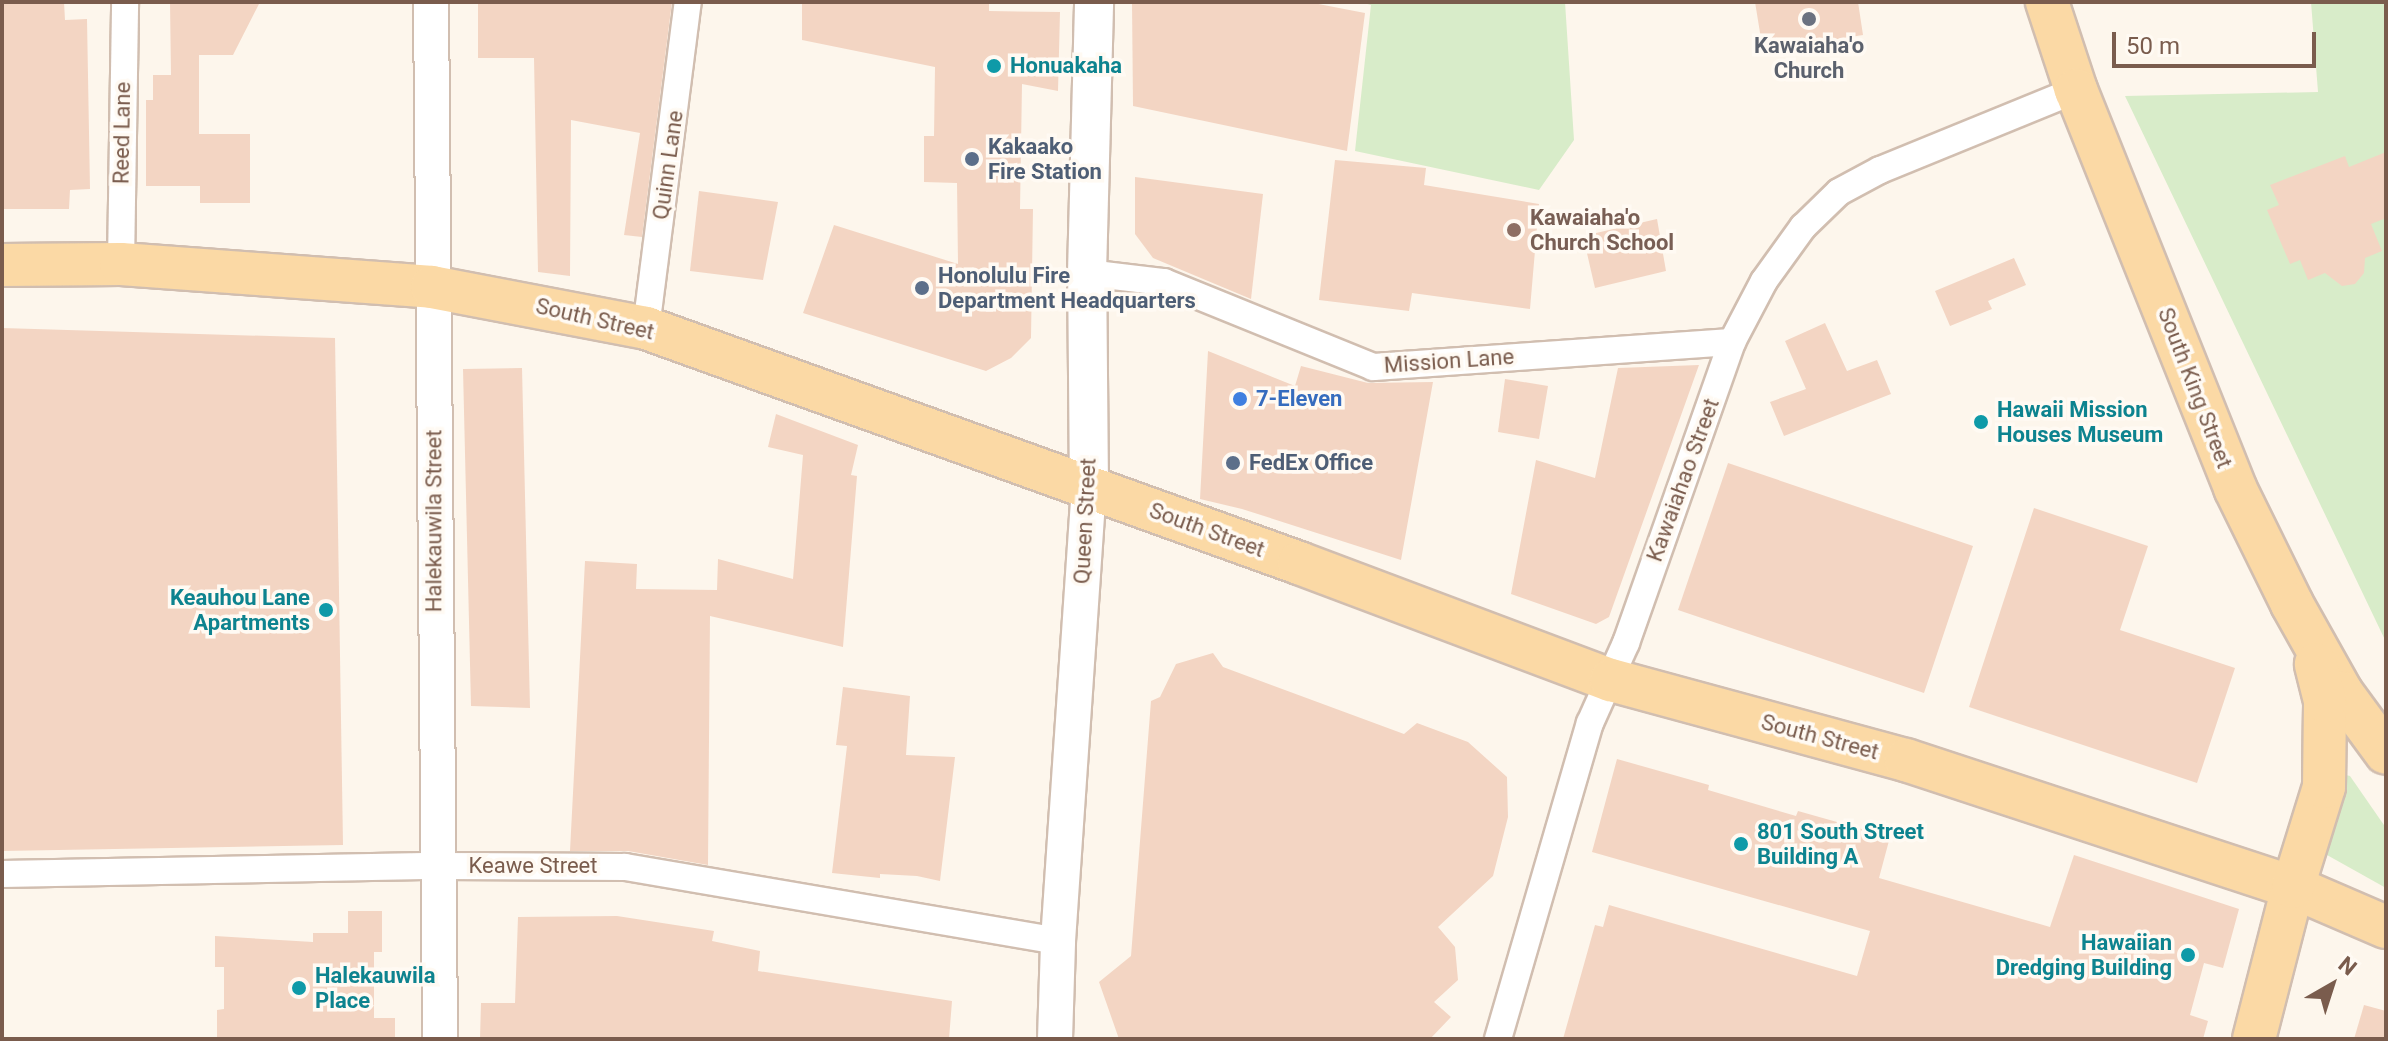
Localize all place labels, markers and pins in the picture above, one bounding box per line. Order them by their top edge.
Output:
marker: Kawaiaha'o Church [1800,10,1818,28]
place label: Kawaiaha'o Church [1754,32,1864,84]
place label: Honuakaha [1010,53,1122,79]
marker: Honuakaha [985,57,1003,75]
place label: Kakaako Fire Station [988,133,1102,184]
marker: Kakaako Fire Station [963,150,981,168]
place label: Kawaiaha'o Church School [1530,204,1674,256]
marker: Kawaiaha'o Church School [1505,221,1523,239]
place label: Honolulu Fire Department Headquarters [938,262,1196,314]
marker: Honolulu Fire Department Headquarters [913,279,931,297]
place label: 7-Eleven [1256,386,1342,412]
marker: 7-Eleven [1231,390,1249,408]
place label: Hawaii Mission Houses Museum [1997,396,2163,448]
marker: Hawaii Mission Houses Museum [1972,413,1990,431]
place label: FedEx Office [1249,450,1373,476]
marker: FedEx Office [1224,454,1242,472]
place label: Keauhou Lane Apartments [170,584,310,636]
marker: Keauhou Lane Apartments [317,601,335,619]
place label: 801 South Street Building A [1757,818,1924,870]
marker: 801 South Street Building A [1732,835,1750,853]
place label: Hawaiian Dredging Building [1996,929,2172,980]
marker: Hawaiian Dredging Building [2179,946,2197,964]
place label: Halekauwila Place [315,962,435,1014]
marker: Halekauwila Place [290,979,308,997]

